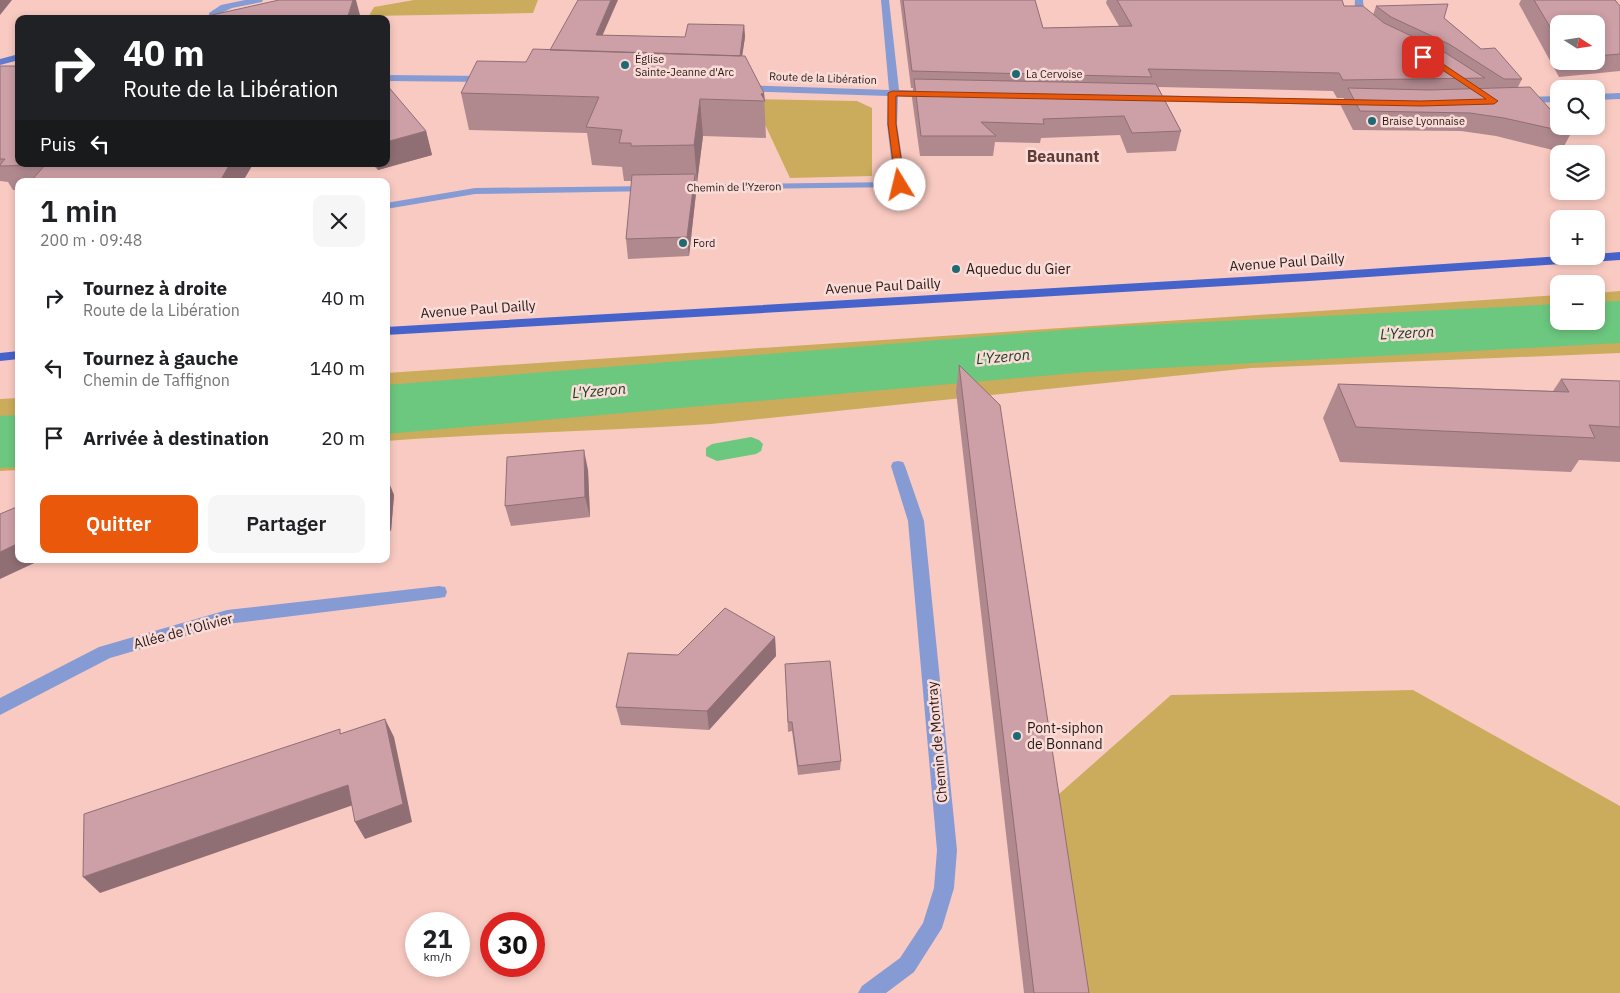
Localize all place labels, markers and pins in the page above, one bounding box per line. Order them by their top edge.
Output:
pin [1402,36,1444,78]
place label: Église Sainte-Jeanne d'Arc [635,52,734,79]
marker: Église Sainte-Jeanne d'Arc [619,59,631,71]
place label: La Cervoise [1026,67,1083,81]
marker: La Cervoise [1010,68,1022,80]
place label: Braise Lyonnaise [1382,114,1465,128]
marker: Braise Lyonnaise [1366,115,1378,127]
place label: Ford [693,236,715,250]
marker: Ford [677,237,689,249]
place label: Aqueduc du Gier [966,260,1071,278]
marker: Aqueduc du Gier [950,263,962,275]
place label: Pont-siphon de Bonnand [1027,719,1103,753]
marker: Pont-siphon de Bonnand [1011,730,1023,742]

